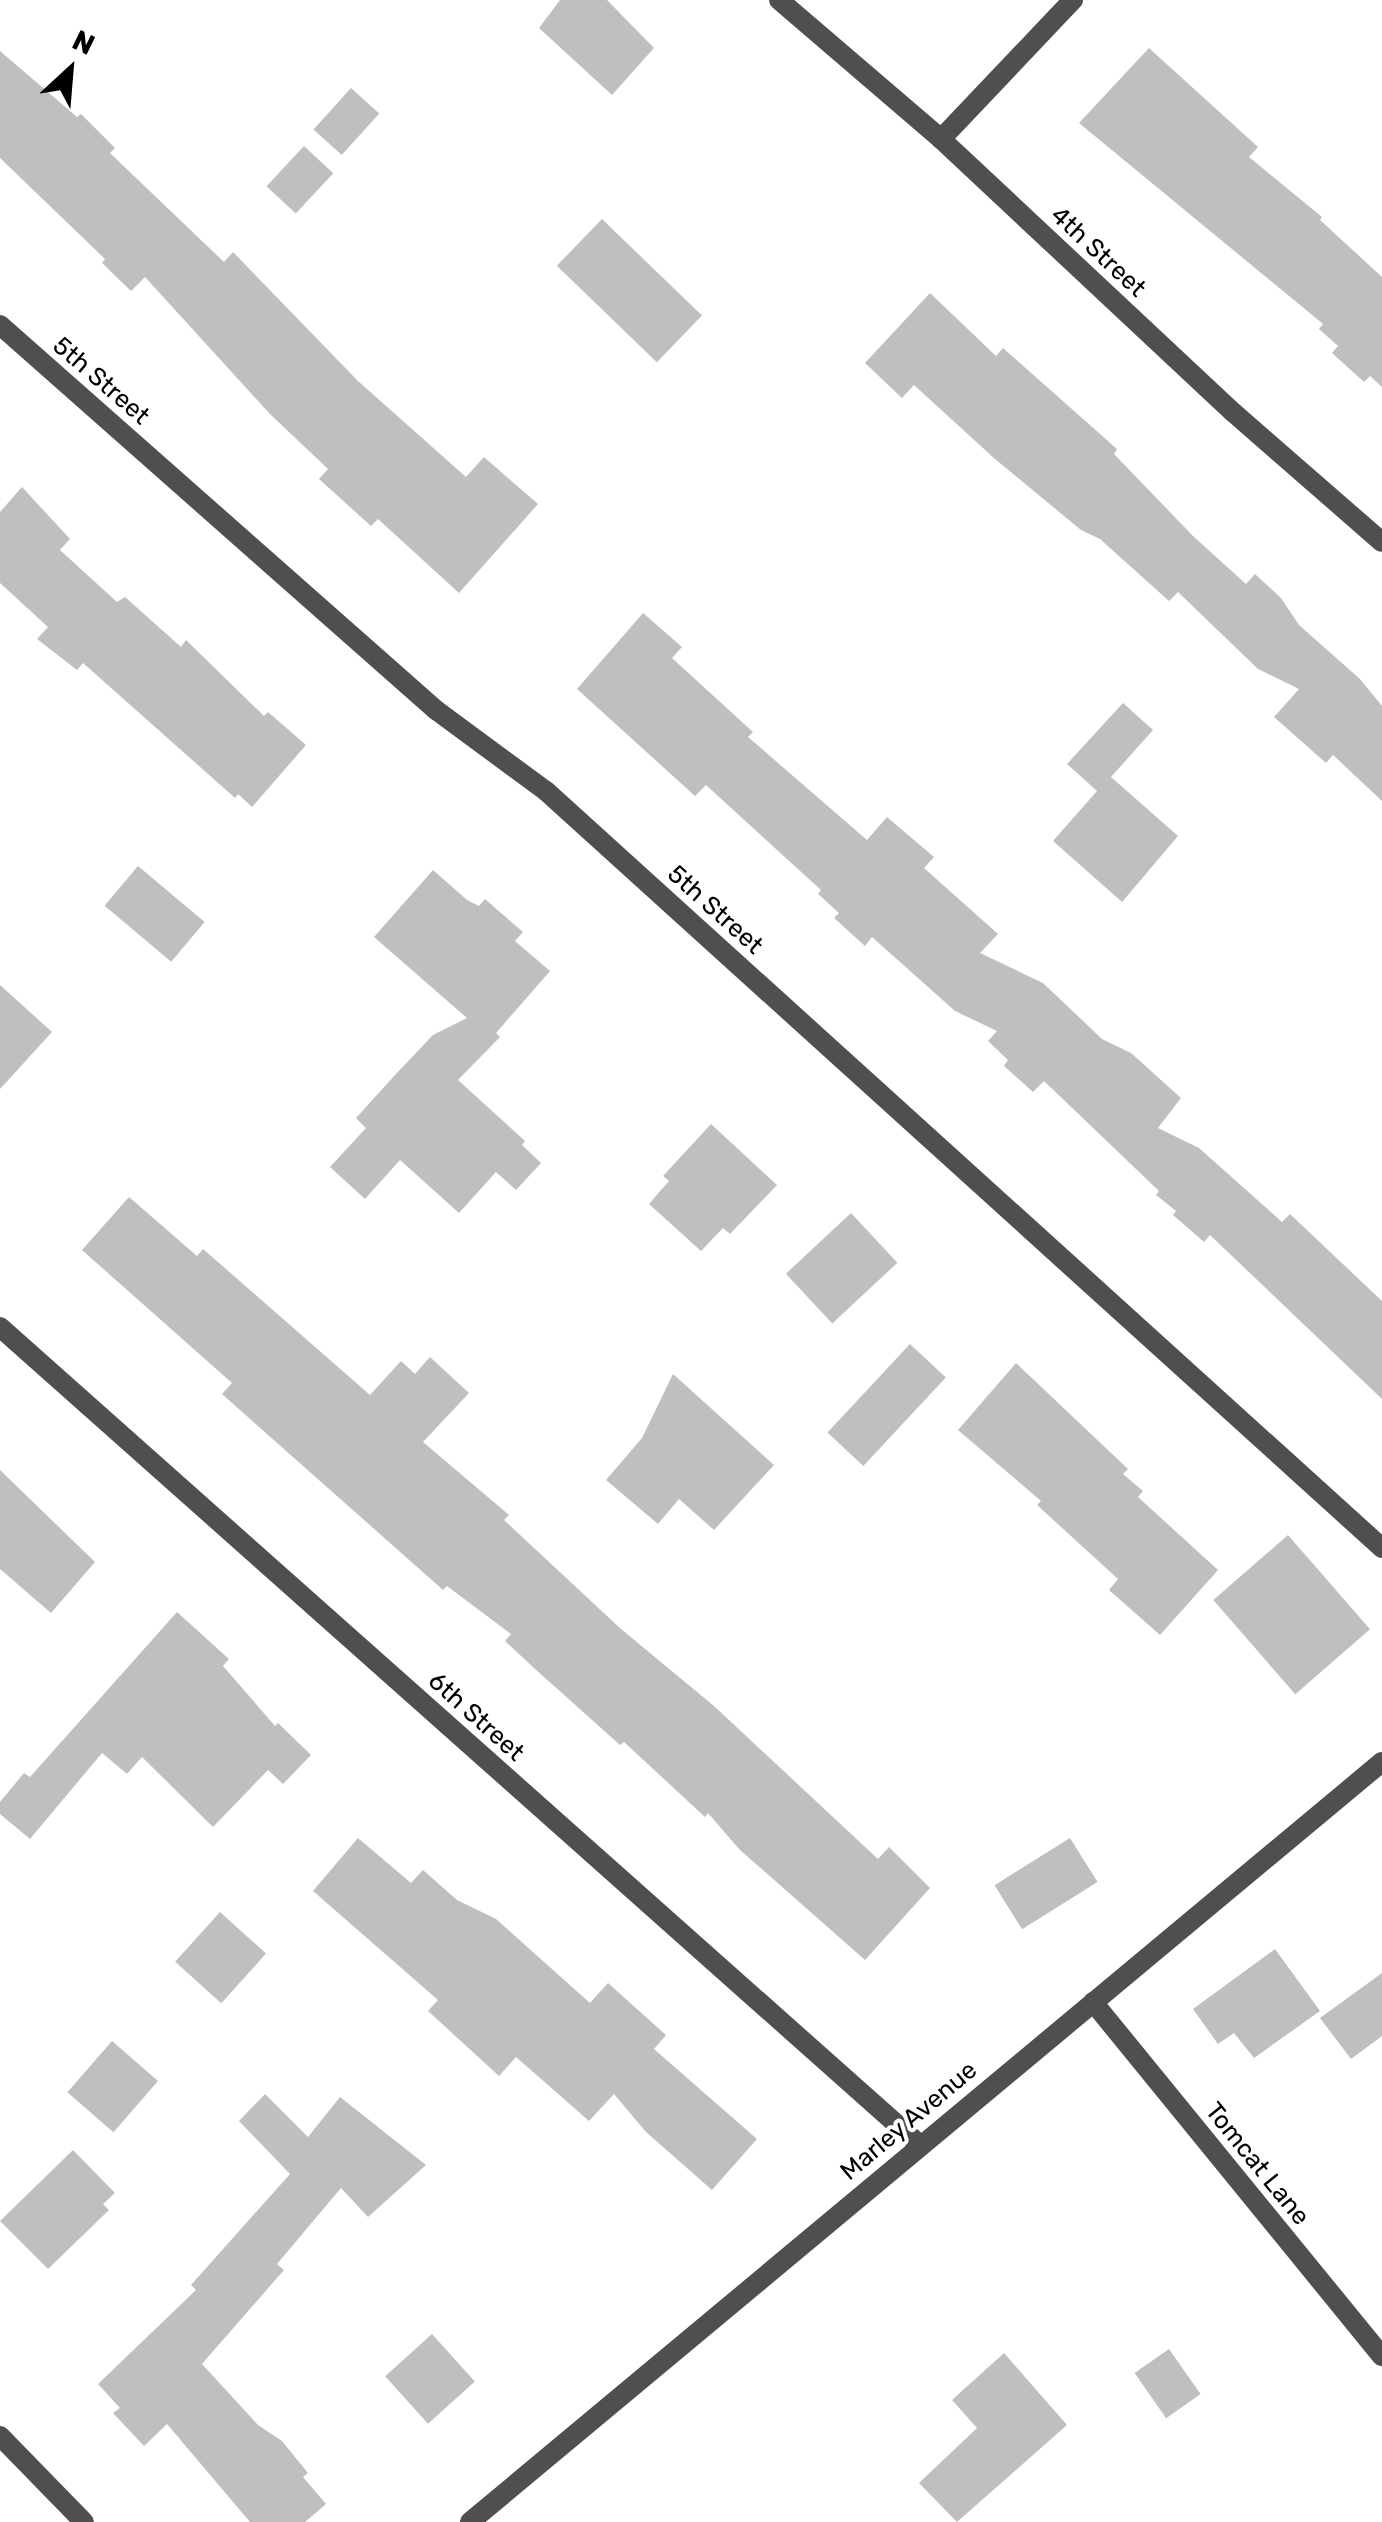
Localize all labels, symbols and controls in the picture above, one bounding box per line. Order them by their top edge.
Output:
north arrow [20,20,120,120]
text: N [67,23,100,62]
street label: 4th Street [1044,200,1152,304]
street label: 5th Street [47,331,155,431]
street label: 5th Street [661,859,769,961]
street label: 6th Street [422,1666,530,1768]
street label: Marley Avenue [834,2055,984,2187]
street label: Tomcat Lane [1198,2097,1316,2231]

